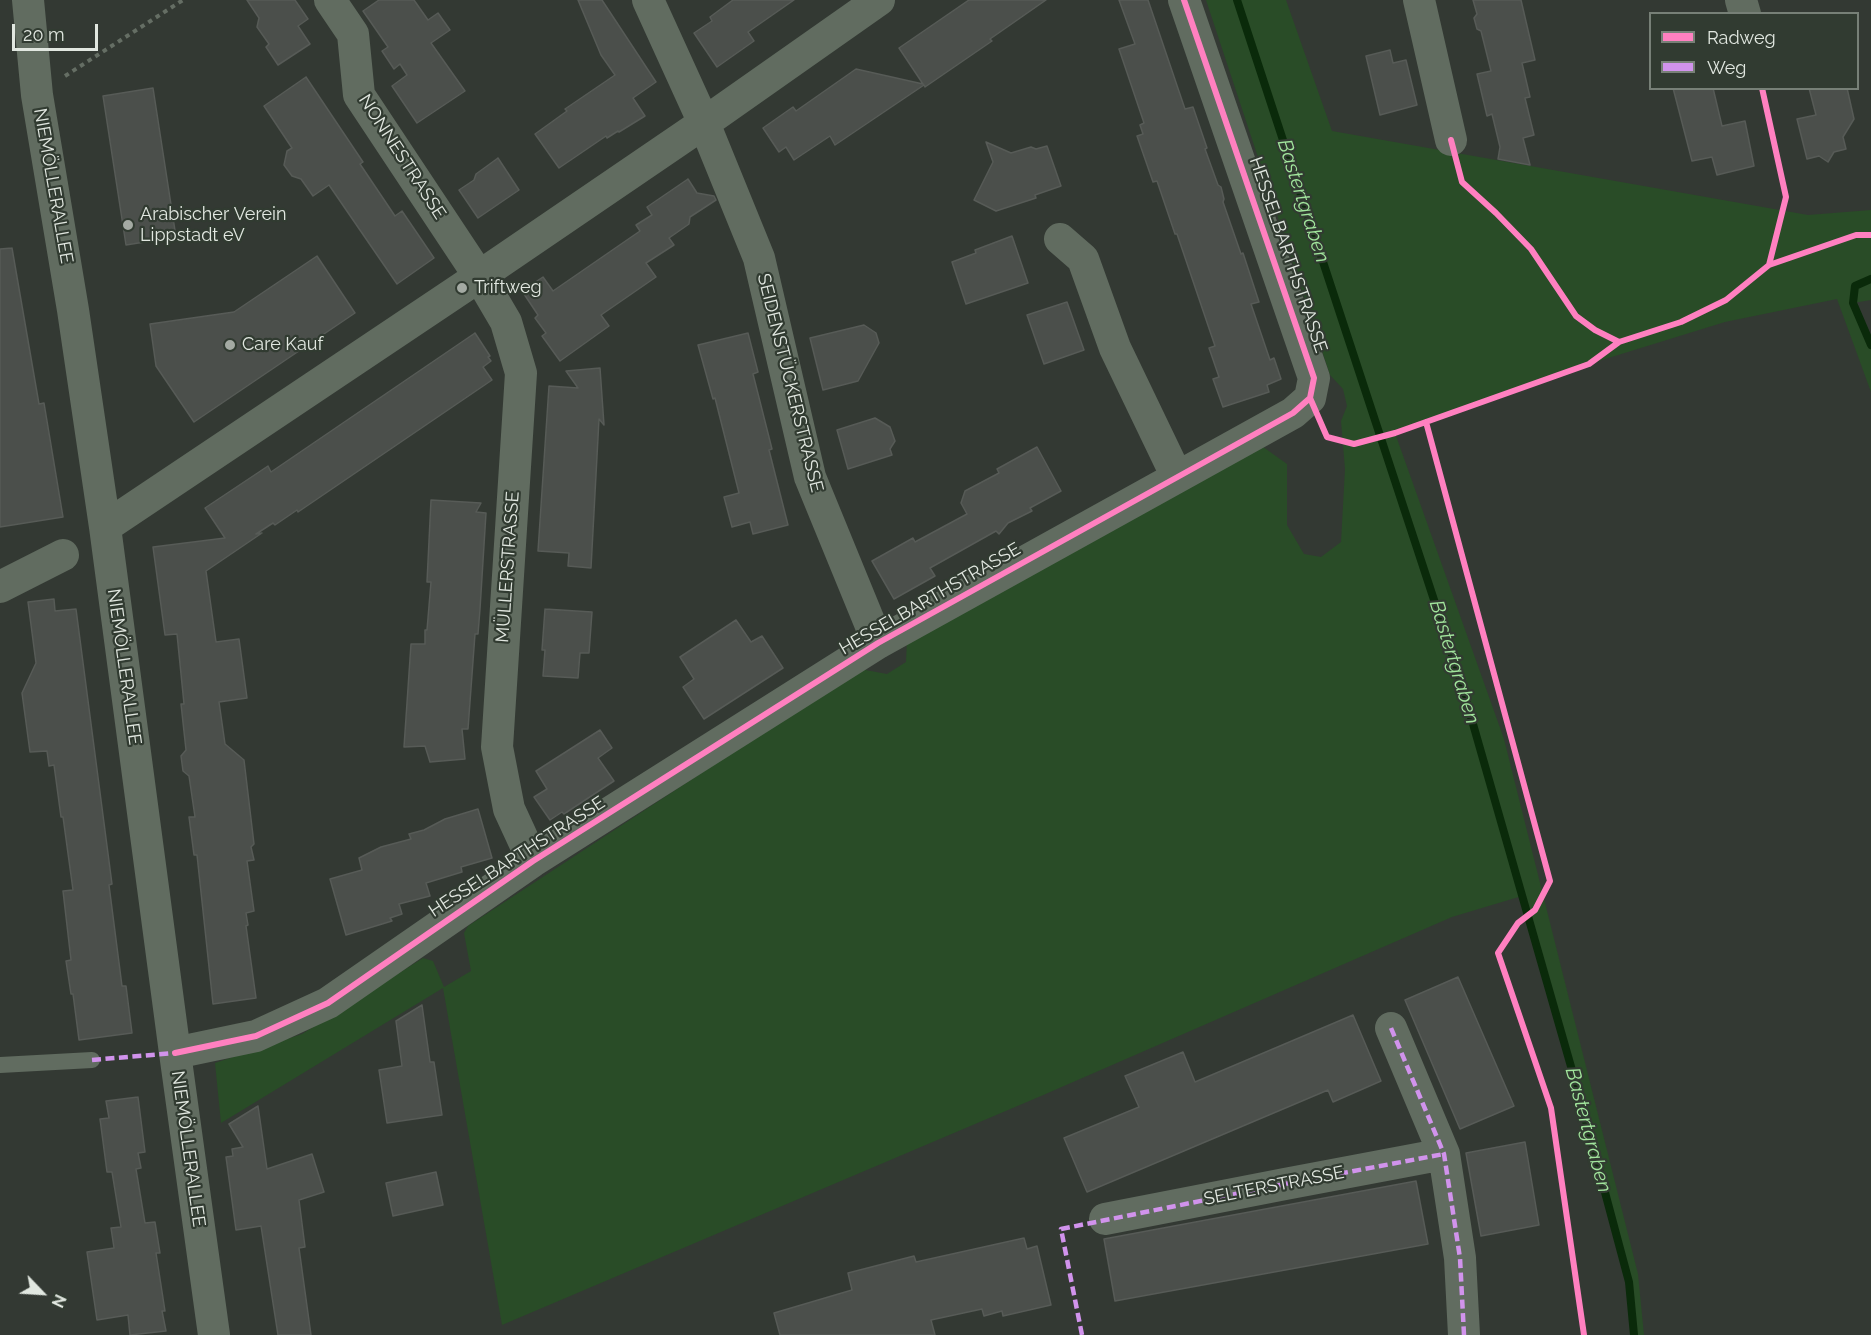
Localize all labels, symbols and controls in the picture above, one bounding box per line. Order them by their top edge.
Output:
scale bar [15,12,100,50]
legend [1649,12,1859,90]
text: 20 m [23,24,65,45]
text: Radweg [1707,27,1776,48]
text: Weg [1707,57,1746,78]
street label: NONNESTRASSE [354,91,450,223]
street label: NIEMÖLLERALLEE [29,107,77,265]
water label: Bastertgraben [1272,136,1334,266]
street label: HESSELBARTHSTRASSE [1244,154,1332,356]
place label: Arabischer Verein Lippstadt eV [140,204,286,246]
marker: Arabischer Verein Lippstadt eV [121,218,135,232]
street label: SEIDENSTÜCKERSTRASSE [752,271,828,495]
place label: Triftweg [474,277,542,299]
marker: Triftweg [455,281,469,295]
place label: Care Kauf [242,334,323,356]
marker: Care Kauf [223,338,237,352]
street label: MÜLLERSTRASSE [492,491,524,643]
street label: HESSELBARTHSTRASSE [836,538,1024,660]
street label: NIEMÖLLERALLEE [102,588,146,746]
water label: Bastertgraben [1424,597,1484,727]
street label: HESSELBARTHSTRASSE [425,792,609,922]
water label: Bastertgraben [1560,1065,1616,1195]
street label: NIEMÖLLERALLEE [166,1070,210,1228]
street label: SELTERSTRASSE [1202,1162,1346,1210]
north arrow [12,1263,72,1323]
text: N [48,1291,70,1310]

